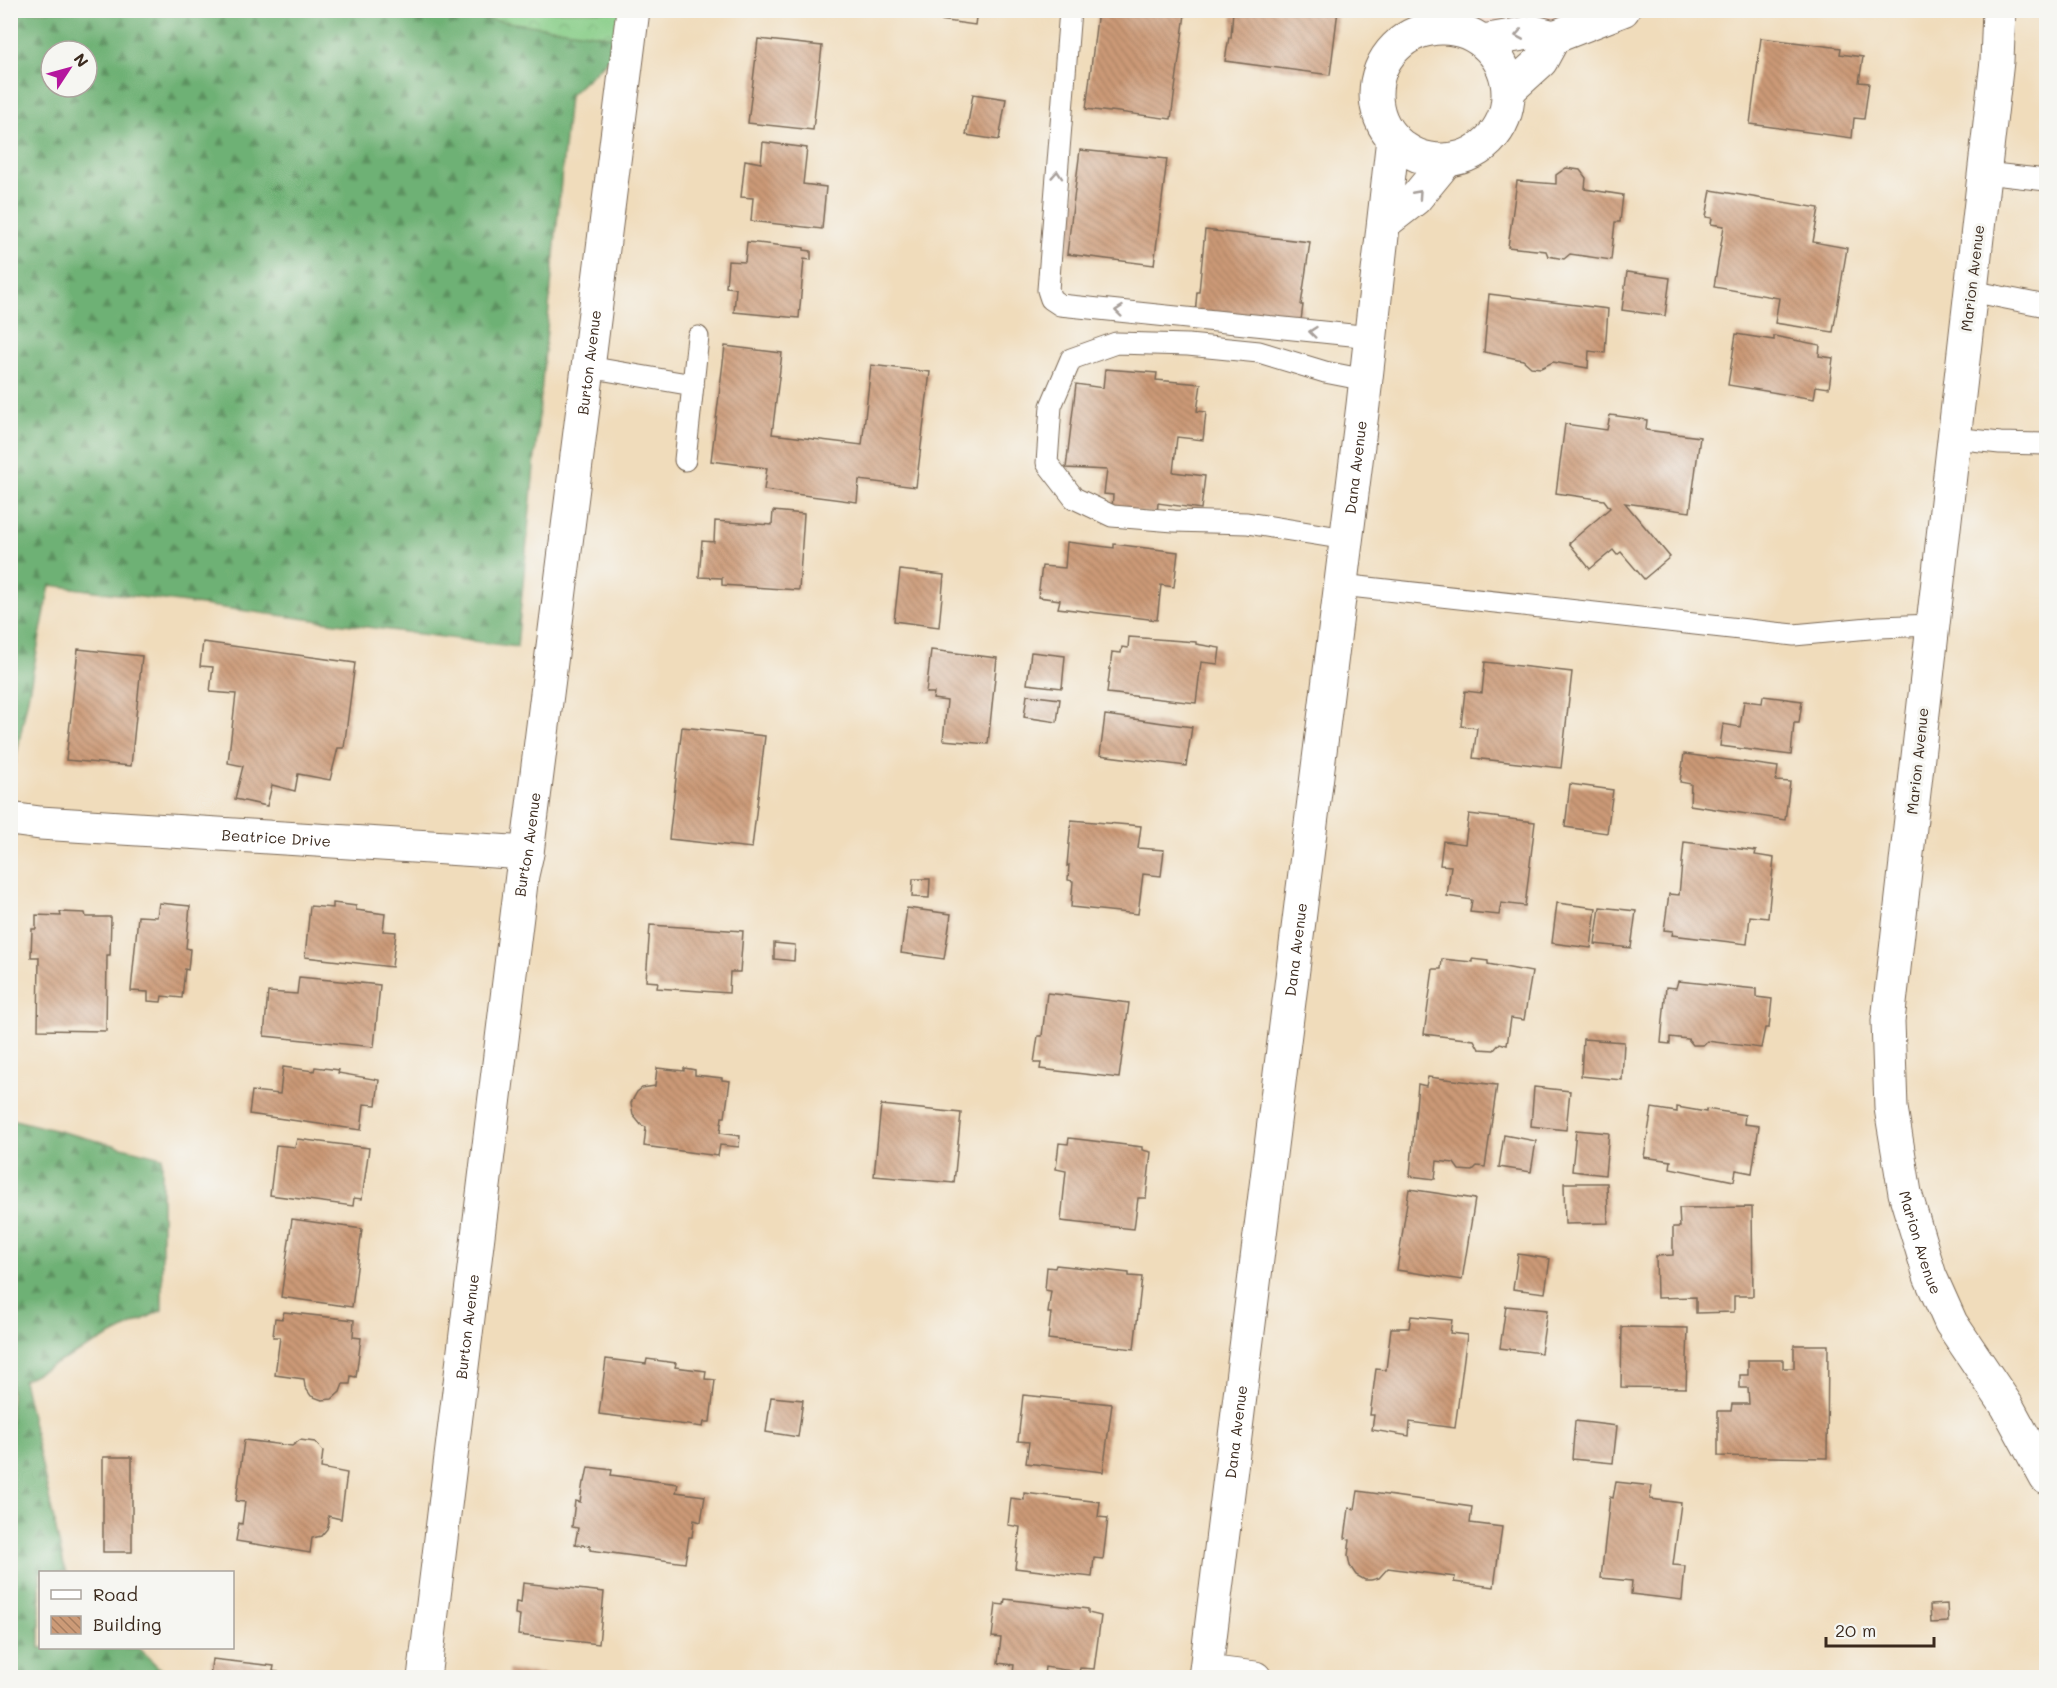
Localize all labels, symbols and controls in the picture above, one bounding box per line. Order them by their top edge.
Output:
one-way arrow [1514,28,1524,41]
north arrow [39,39,99,99]
text: N [69,49,94,71]
one-way arrow [1050,170,1063,179]
one-way arrow [1411,190,1422,201]
street label: Marion Avenue [1956,224,1988,332]
one-way arrow [1114,305,1123,318]
street label: Burton Avenue [572,309,605,416]
one-way arrow [1308,326,1317,339]
street label: Dana Avenue [1340,419,1371,515]
street label: Marion Avenue [1901,707,1933,815]
street label: Burton Avenue [509,791,545,898]
street label: Beatrice Drive [221,824,331,851]
street label: Dana Avenue [1280,902,1311,998]
street label: Marion Avenue [1895,1188,1947,1297]
street label: Burton Avenue [451,1273,483,1380]
street label: Dana Avenue [1220,1384,1251,1480]
legend [39,1571,234,1649]
text: Road [93,1582,138,1606]
scale bar [1826,1610,1934,1648]
text: Building [93,1612,161,1636]
text: 20 m [1835,1618,1876,1642]

